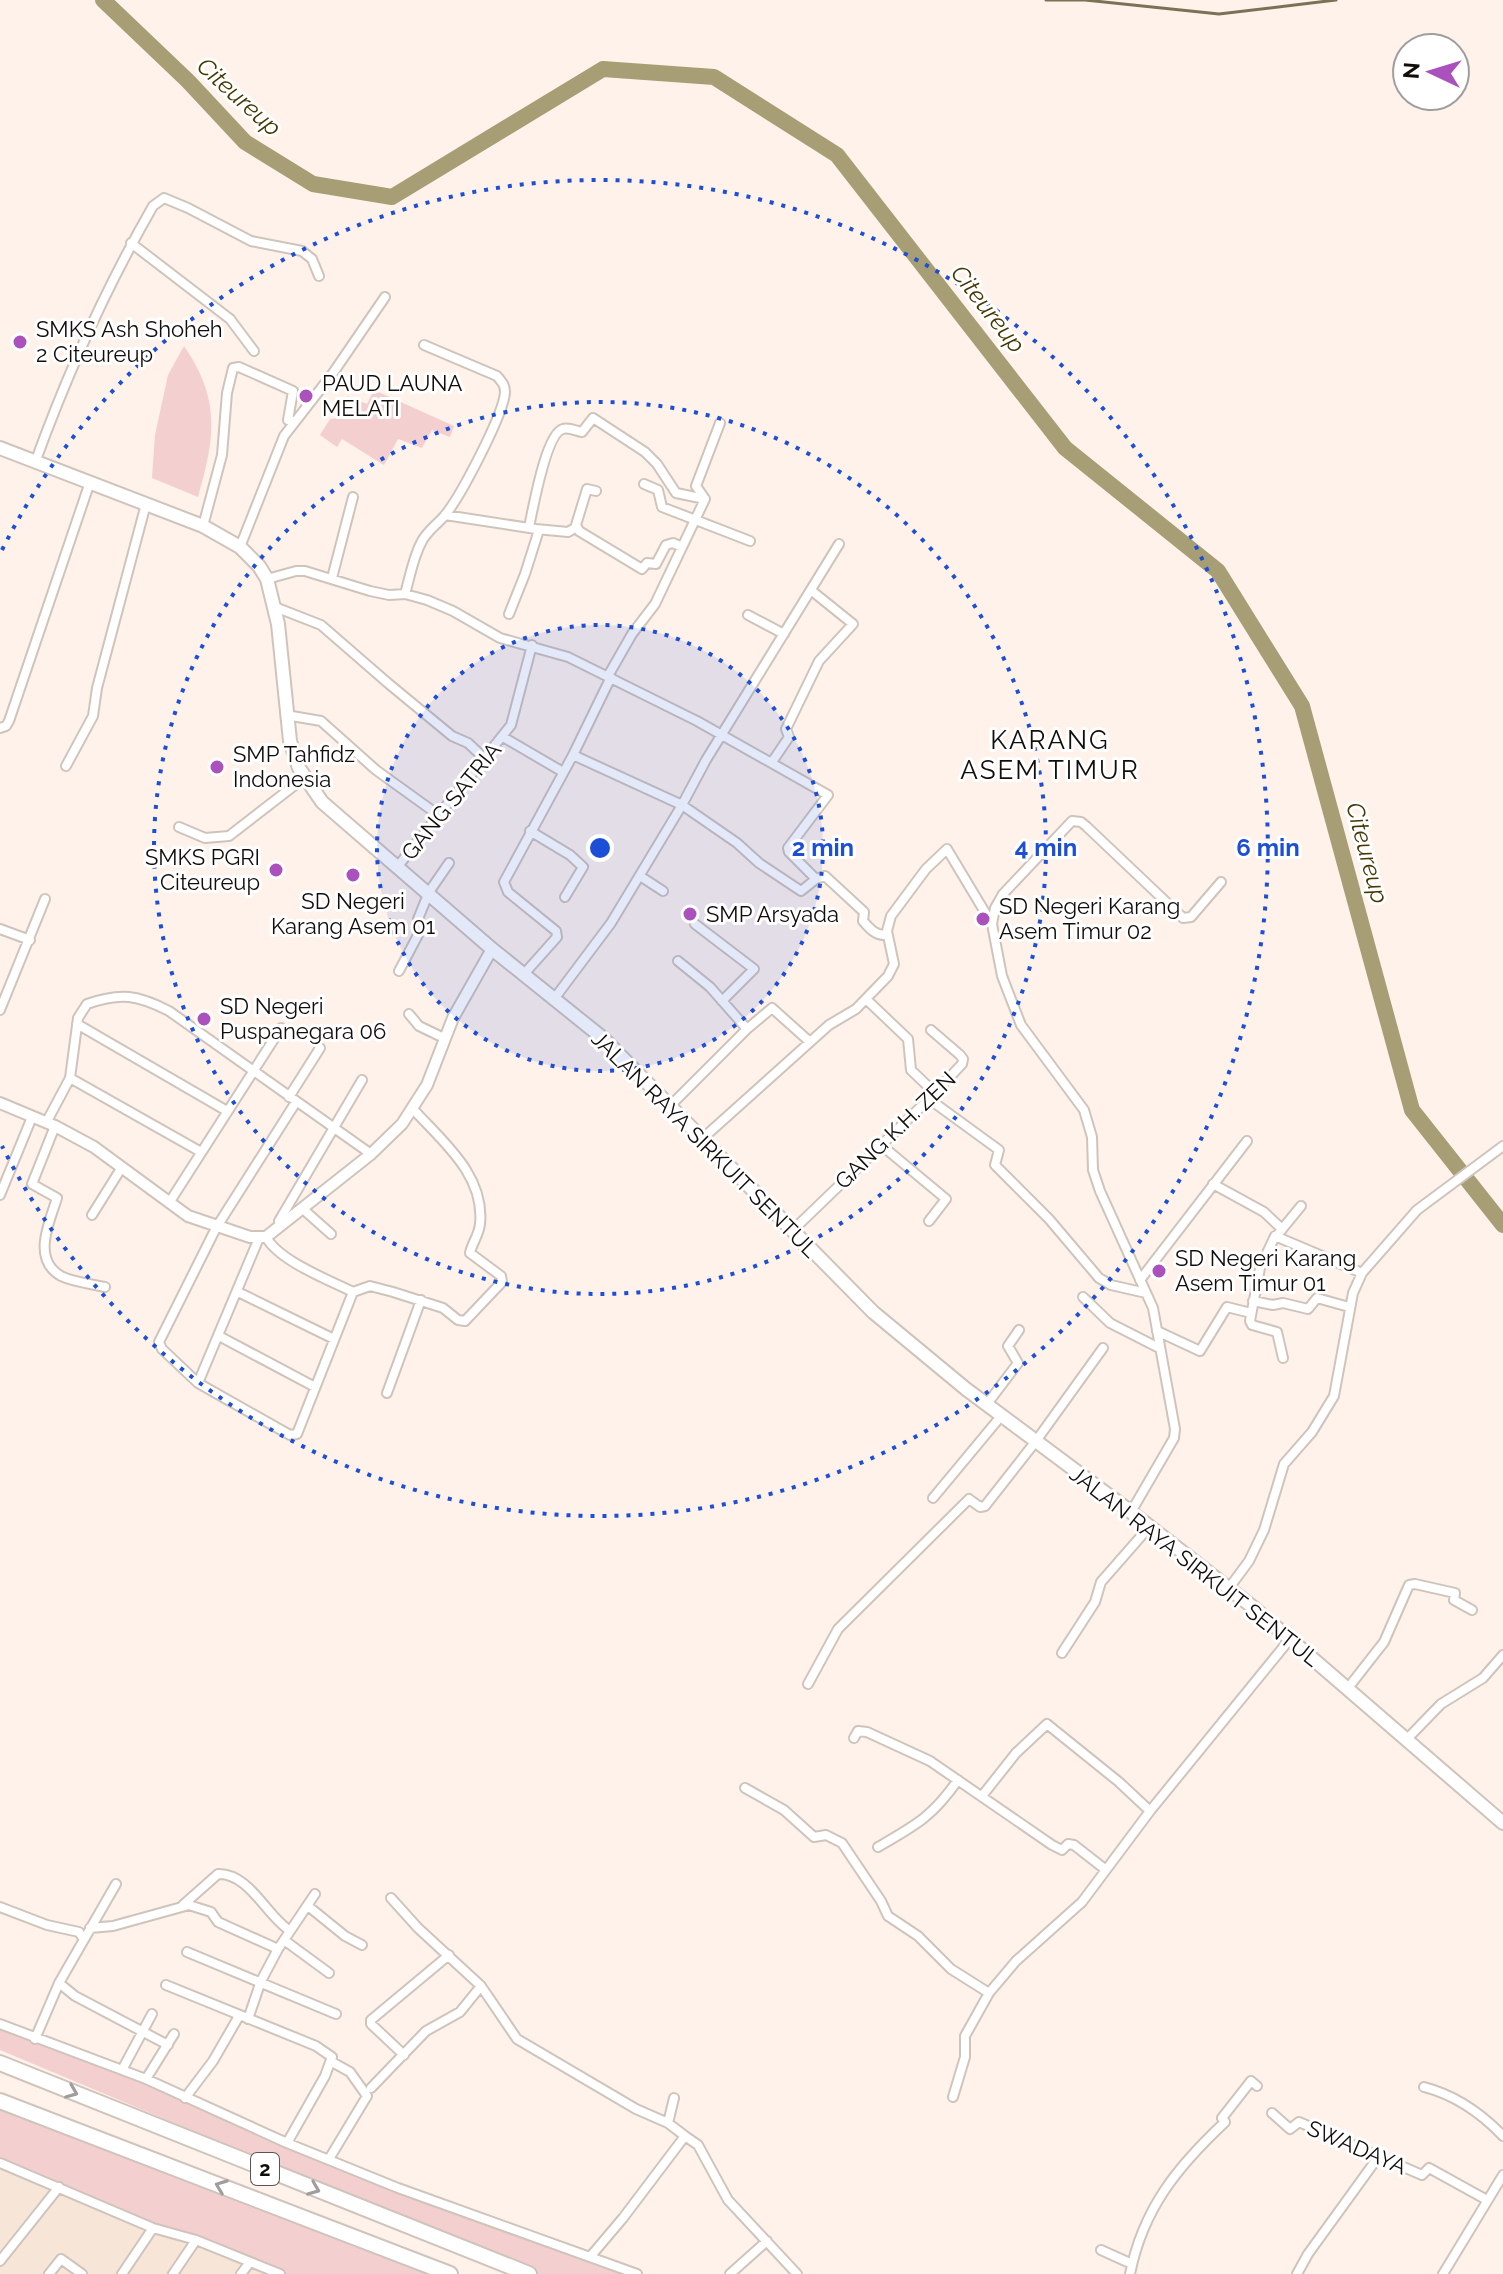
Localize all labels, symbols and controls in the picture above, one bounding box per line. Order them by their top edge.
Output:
north arrow [1391,32,1471,112]
water label: Citeureup [191,51,287,142]
text: N [1397,61,1425,80]
water label: Citeureup [945,259,1032,358]
place label: SMKS Ash Shoheh 2 Citeureup [36,316,223,367]
marker: SMKS Ash Shoheh 2 Citeureup [11,333,29,351]
place label: PAUD LAUNA MELATI [322,370,462,421]
marker: PAUD LAUNA MELATI [297,387,315,405]
district label: KARANG ASEM TIMUR [960,725,1140,785]
street label: GANG SATRIA [396,737,506,865]
place label: SMP Tahfidz Indonesia [233,741,355,792]
marker: SMP Tahfidz Indonesia [208,758,226,776]
water label: Citeureup [1340,799,1395,907]
text: 2 min [792,833,854,862]
text: 4 min [1015,833,1077,862]
text: 6 min [1236,833,1300,862]
centre of rings [586,834,614,862]
place label: SMKS PGRI Citeureup [145,844,260,895]
marker: SMKS PGRI Citeureup [267,861,285,879]
marker: SD Negeri Karang Asem 01 [344,866,362,884]
place label: SD Negeri Karang Asem 01 [271,888,435,939]
place label: SD Negeri Karang Asem Timur 02 [999,893,1180,944]
place label: SMP Arsyada [706,901,839,927]
marker: SMP Arsyada [681,905,699,923]
marker: SD Negeri Karang Asem Timur 02 [974,910,992,928]
place label: SD Negeri Puspanegara 06 [220,993,386,1044]
marker: SD Negeri Puspanegara 06 [195,1010,213,1028]
street label: JALAN RAYA SIRKUIT SENTUL [586,1025,824,1263]
street label: GANG K.H. ZEN [829,1066,961,1194]
place label: SD Negeri Karang Asem Timur 01 [1175,1245,1356,1296]
marker: SD Negeri Karang Asem Timur 01 [1150,1262,1168,1280]
street label: JALAN RAYA SIRKUIT SENTUL [1065,1460,1325,1672]
one-way arrow [64,2082,78,2099]
street label: SWADAYA [1303,2114,1411,2180]
road number: 2 [251,2153,279,2185]
one-way arrow [215,2179,229,2196]
one-way arrow [306,2179,320,2195]

